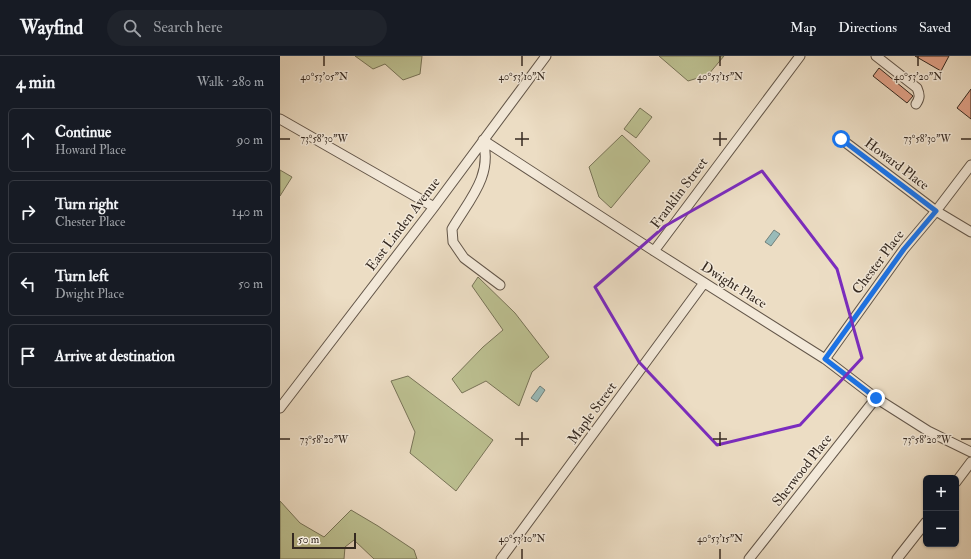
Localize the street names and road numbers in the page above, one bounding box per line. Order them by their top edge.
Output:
street label: Howard Place [861,134,933,194]
street label: Franklin Street [647,154,712,232]
street label: East Linden Avenue [362,174,444,274]
street label: Chester Place [848,226,908,297]
street label: Dwight Place [698,258,770,312]
street label: Maple Street [564,378,621,448]
street label: Sherwood Place [768,430,836,510]

